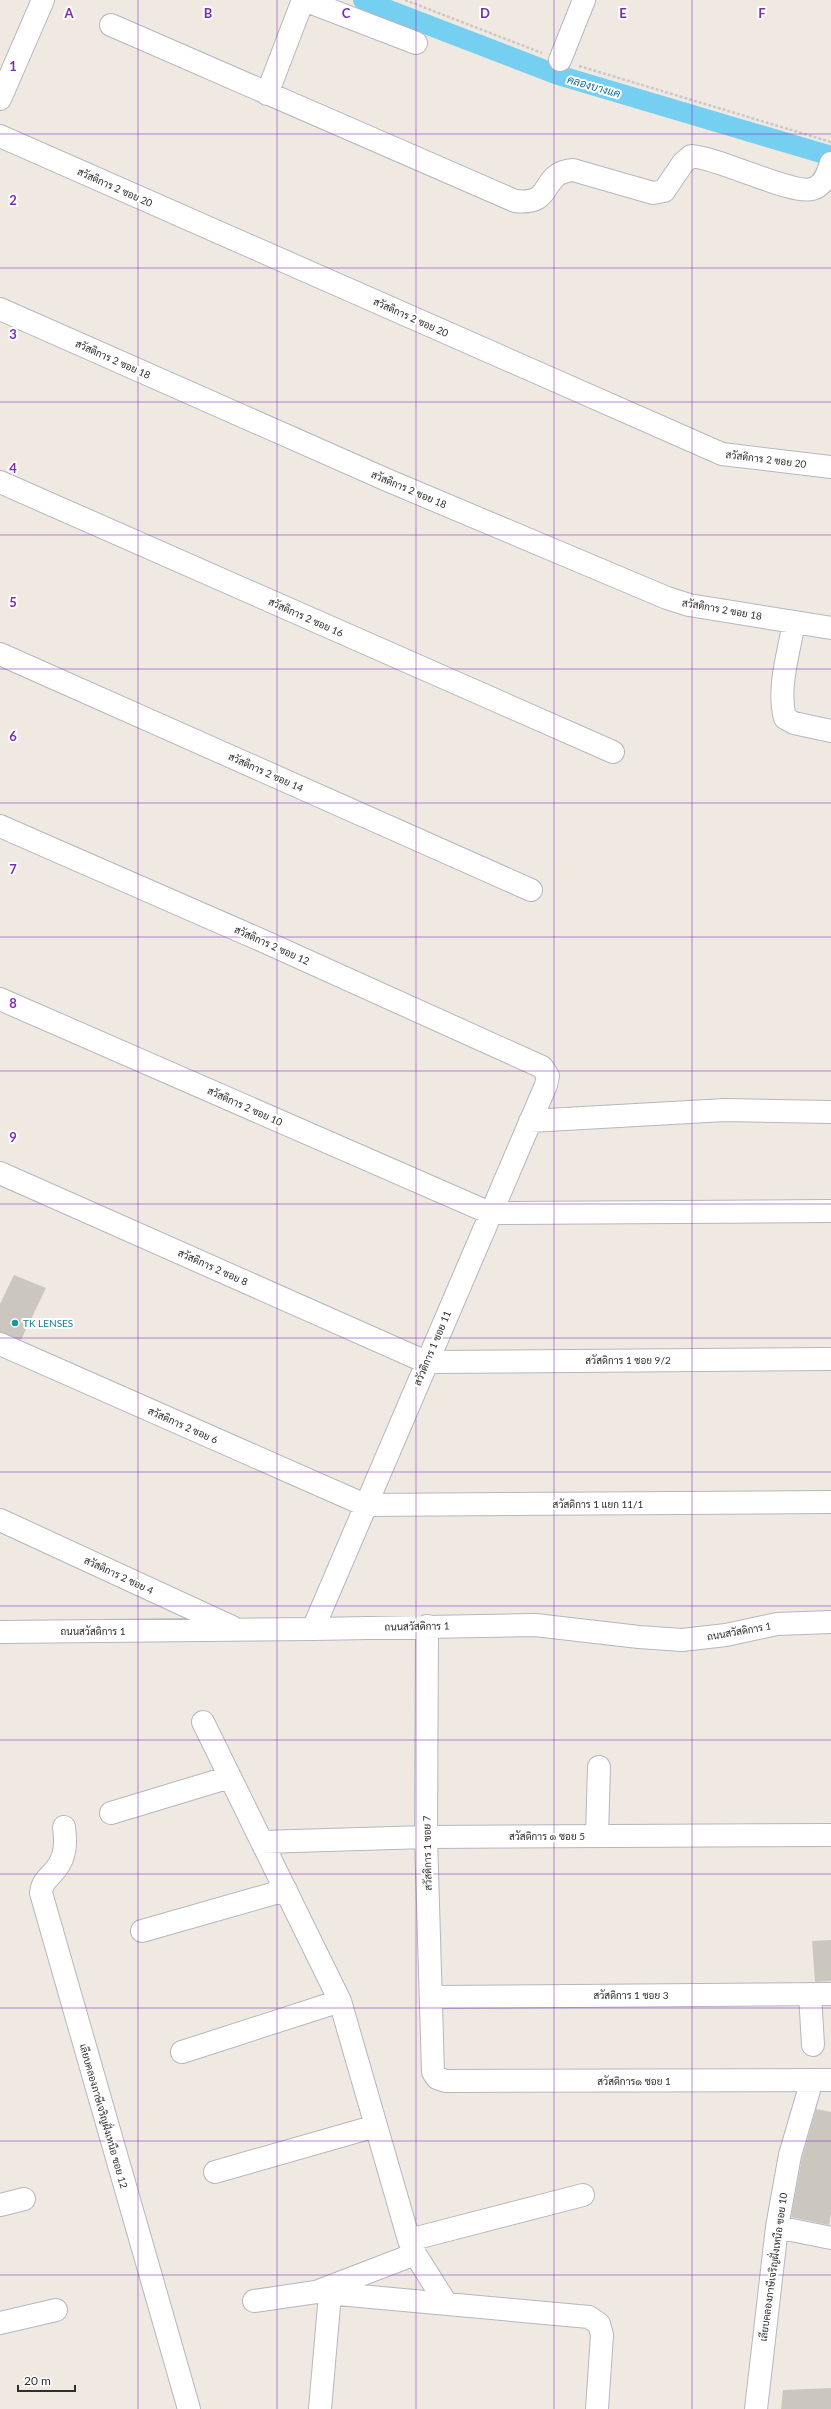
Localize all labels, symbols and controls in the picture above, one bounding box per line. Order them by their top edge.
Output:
text: A [63,5,74,21]
text: B [204,5,213,21]
text: C [342,5,351,21]
text: D [480,5,490,21]
text: E [619,5,627,21]
text: F [758,5,766,21]
text: 1 [9,58,17,74]
water label: คลองบางแค [566,72,623,100]
street label: สวัสดิการ 2 ซอย 20 [76,165,155,209]
text: 2 [9,192,17,208]
street label: สวัสดิการ 2 ซอย 20 [372,295,451,339]
text: 3 [9,326,17,342]
street label: สวัสดิการ 2 ซอย 18 [74,337,153,381]
street label: สวัสดิการ 2 ซอย 20 [725,448,807,470]
text: 4 [9,460,17,476]
street label: สวัสดิการ 2 ซอย 18 [369,468,449,510]
text: 5 [9,594,17,610]
street label: สวัสดิการ 2 ซอย 16 [267,595,346,639]
street label: สวัสดิการ 2 ซอย 18 [681,596,763,622]
text: 6 [9,728,17,744]
street label: สวัสดิการ 2 ซอย 14 [227,750,306,794]
text: 7 [9,861,17,877]
street label: สวัสดิการ 2 ซอย 12 [233,923,312,967]
text: 8 [9,995,17,1011]
street label: สวัสดิการ 2 ซอย 10 [206,1084,285,1128]
text: 9 [9,1129,17,1145]
street label: สวัสดิการ 2 ซอย 8 [176,1246,250,1288]
street label: สวัวดิการ 1 ซอย 11 [411,1309,453,1387]
place label: TK LENSES [23,1317,73,1329]
marker: TK LENSES [10,1318,20,1328]
street label: สวัสดิการ 1 ซอย 9/2 [585,1354,671,1366]
street label: สวัสดิการ 2 ซอย 6 [146,1404,220,1446]
street label: สวัสดิการ 1 แยก 11/1 [553,1498,644,1510]
street label: สวัสดิการ 2 ซอย 4 [82,1554,156,1596]
street label: ถนนสวัสดิการ 1 [384,1619,450,1633]
street label: ถนนสวัสดิการ 1 [706,1619,772,1643]
street label: ถนนสวัสดิการ 1 [60,1625,126,1637]
street label: สวัสดิการ 1 ซอย 7 [420,1815,434,1891]
street label: สวัสดิการ ๑ ซอย 5 [509,1830,585,1842]
street label: สวัสดิการ 1 ซอย 3 [593,1989,669,2001]
street label: เลียบคลองภาษีเจริญฝั่งเหนือ ซอย 12 [77,2042,132,2190]
street label: สวัสดิการ๑ ซอย 1 [597,2075,671,2087]
street label: เลียบคลองภาษีเจริญฝั่งเหนือ ซอย 10 [755,2192,790,2342]
scale bar [18,2367,75,2393]
text: 20 m [24,2373,51,2388]

